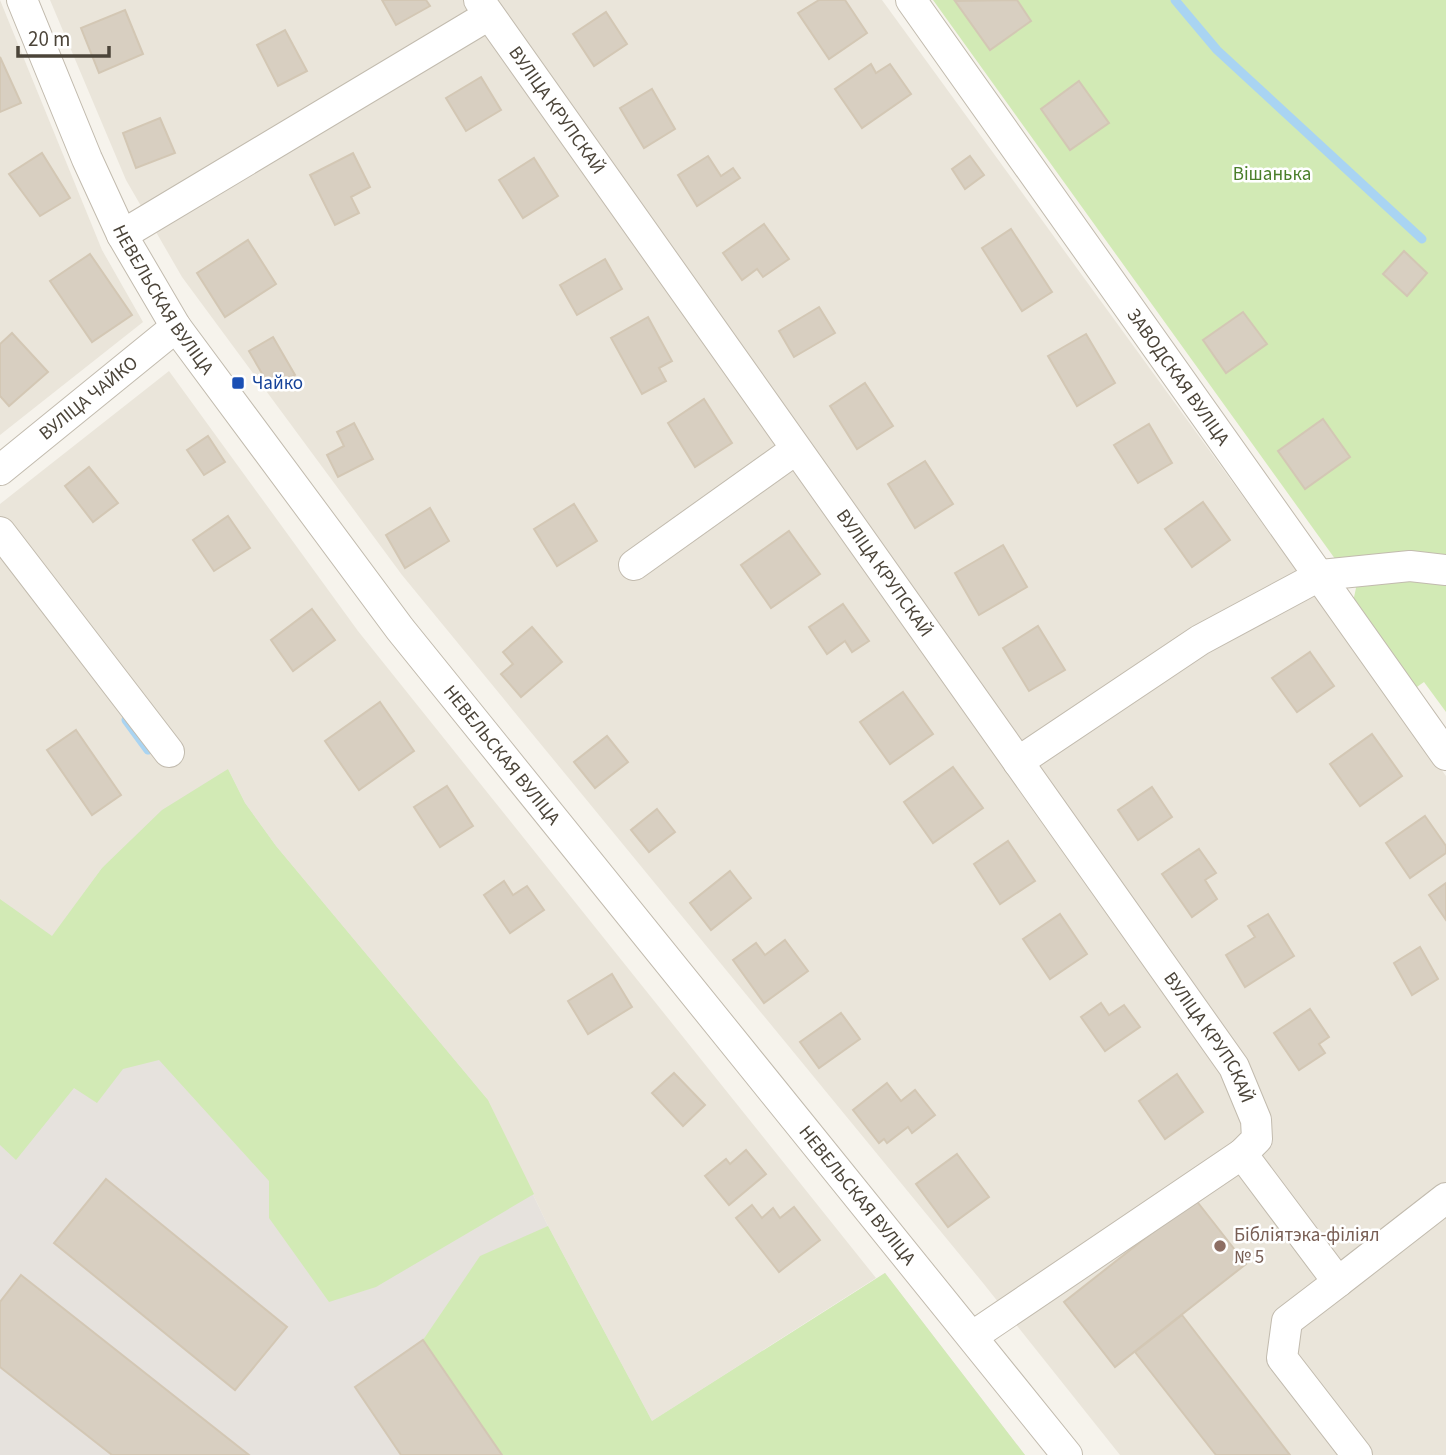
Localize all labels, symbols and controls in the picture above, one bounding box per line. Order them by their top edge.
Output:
scale bar [18,14,108,58]
text: 20 m [28,24,70,54]
street label: ВУЛІЦА КРУПСКАЙ [502,41,612,180]
park label: Вішанька [1233,161,1311,188]
street label: НЕВЕЛЬСКАЯ ВУЛІЦА [106,220,221,381]
street label: ЗАВОДСКАЯ ВУЛІЦА [1120,303,1236,452]
street label: ВУЛІЦА ЧАЙКО [33,350,144,447]
place label: Чайко [252,370,303,397]
marker: Чайко [230,375,246,391]
street label: ВУЛІЦА КРУПСКАЙ [830,503,939,643]
street label: НЕВЕЛЬСКАЯ ВУЛІЦА [437,679,567,831]
street label: ВУЛІЦА КРУПСКАЙ [1157,966,1261,1107]
street label: НЕВЕЛЬСКАЯ ВУЛІЦА [792,1120,923,1272]
place label: Бібліятэка-філіял № 5 [1234,1222,1380,1271]
marker: Бібліятэка-філіял № 5 [1212,1238,1228,1254]

